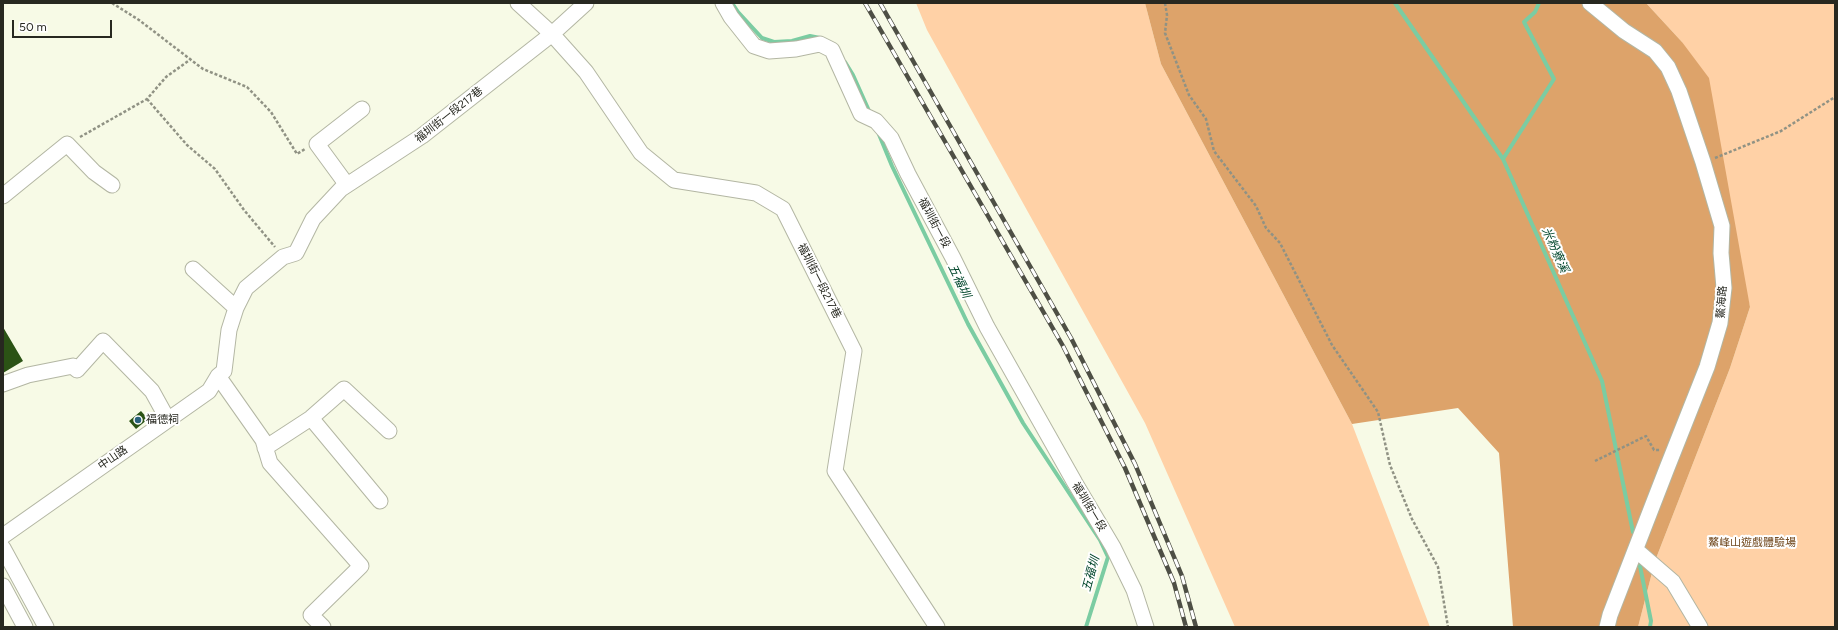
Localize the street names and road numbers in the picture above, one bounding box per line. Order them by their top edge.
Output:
street label: 福圳街一段217巷 [412,84,486,146]
street label: 福圳街一段 [915,196,953,250]
street label: 福圳街一段217巷 [794,241,844,321]
street label: 鰲海路 [1714,285,1730,319]
street label: 中山路 [96,443,130,473]
street label: 福圳街一段 [1069,480,1109,534]

